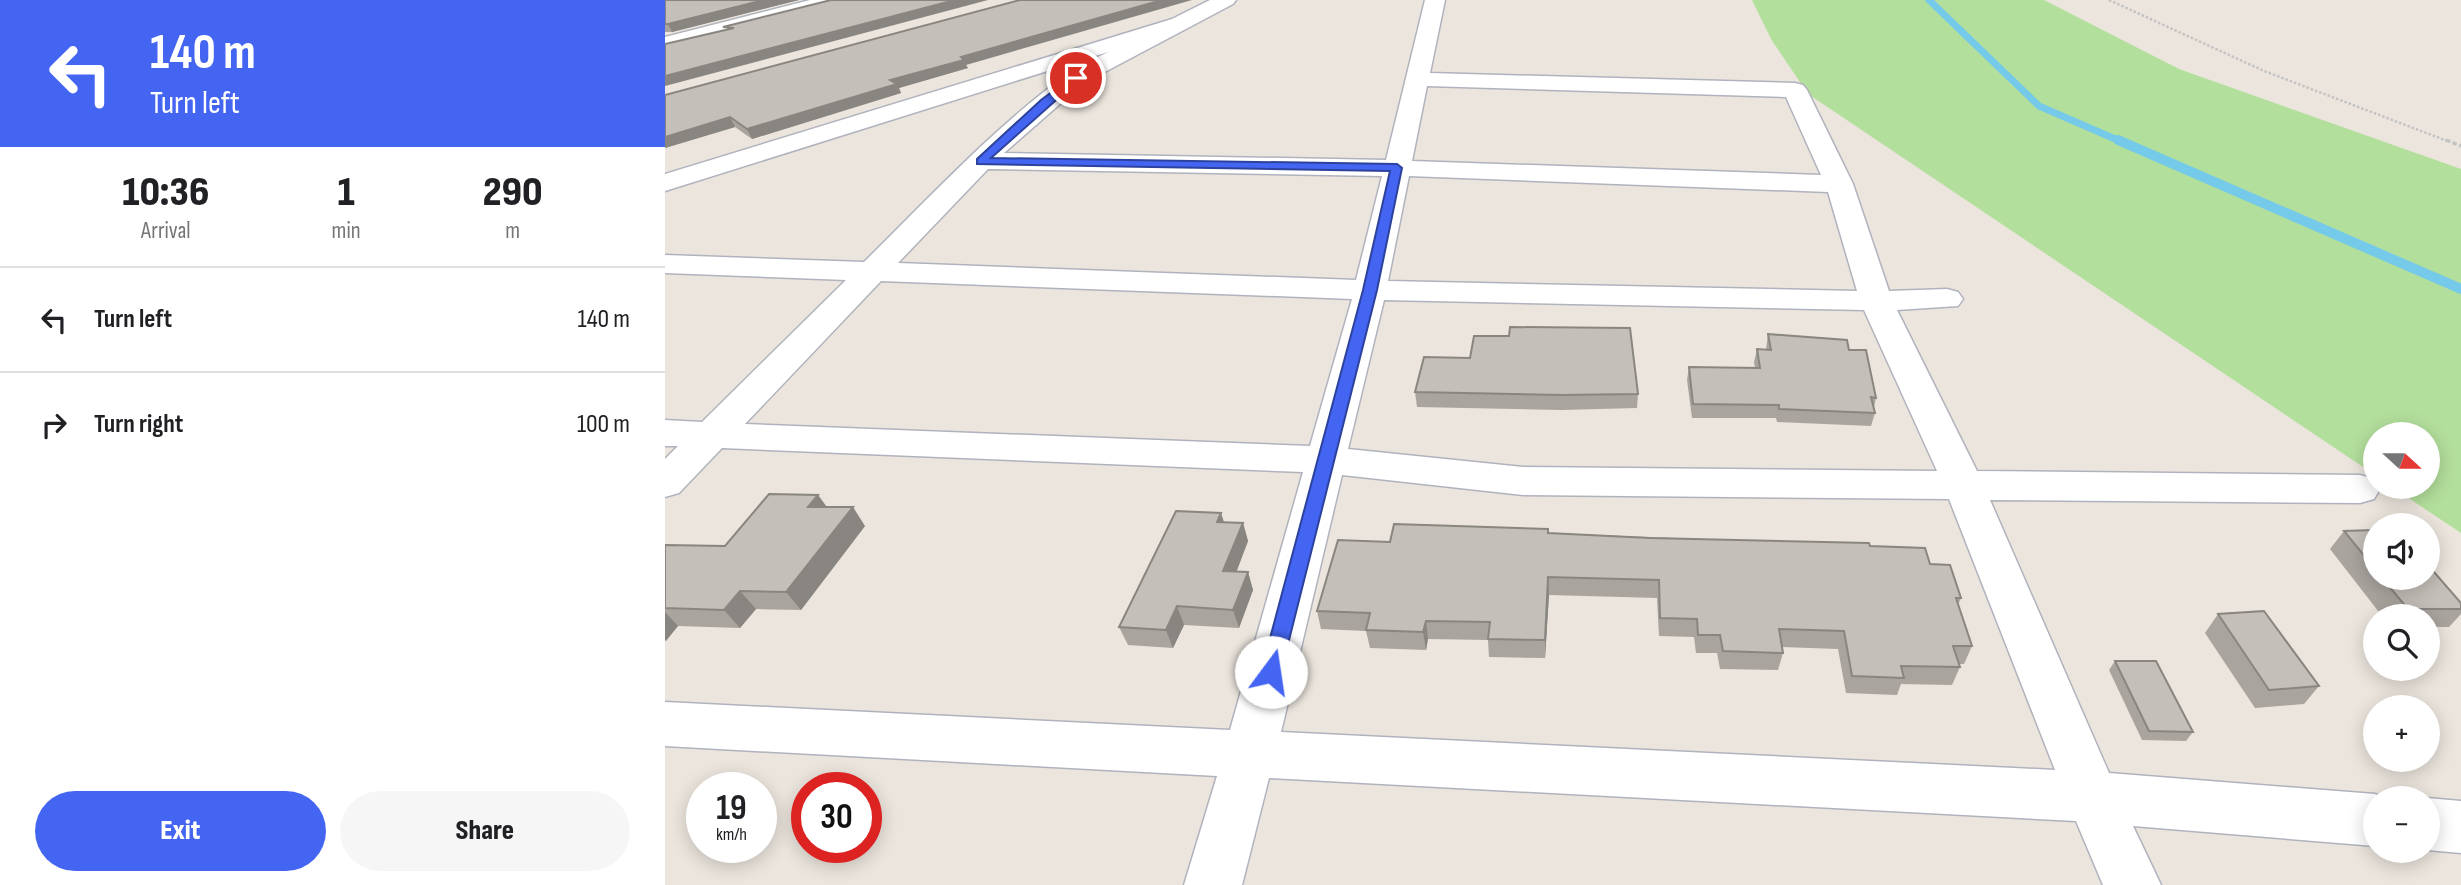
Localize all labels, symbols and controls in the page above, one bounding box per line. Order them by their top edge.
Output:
text: 140 m [150,24,256,83]
icon: left [35,28,126,119]
pin [1046,48,1106,108]
icon: arrive [1057,59,1095,97]
text: Turn left [150,84,240,123]
text: 10:36 [122,167,209,218]
text: 1 [337,167,355,218]
text: 290 [483,167,543,218]
text: Arrival [141,217,191,245]
text: min [332,217,361,245]
text: m [505,217,520,245]
icon: left [35,301,73,339]
text: Turn left [94,304,172,335]
text: 140 m [578,304,630,335]
icon: right [35,406,73,444]
text: Turn right [94,409,183,440]
text: 100 m [577,409,630,440]
north arrow [2363,422,2439,499]
map controls [2363,422,2440,863]
button: sound [2363,513,2440,590]
button: search [2363,604,2440,681]
position arrow [1234,635,1308,709]
button: + [2363,695,2440,772]
speed limit sign: 30 [791,772,882,863]
button: − [2363,786,2440,863]
text: 19 [716,787,747,830]
button: Exit [35,791,326,871]
button: Share [340,791,630,871]
text: km/h [716,824,747,845]

